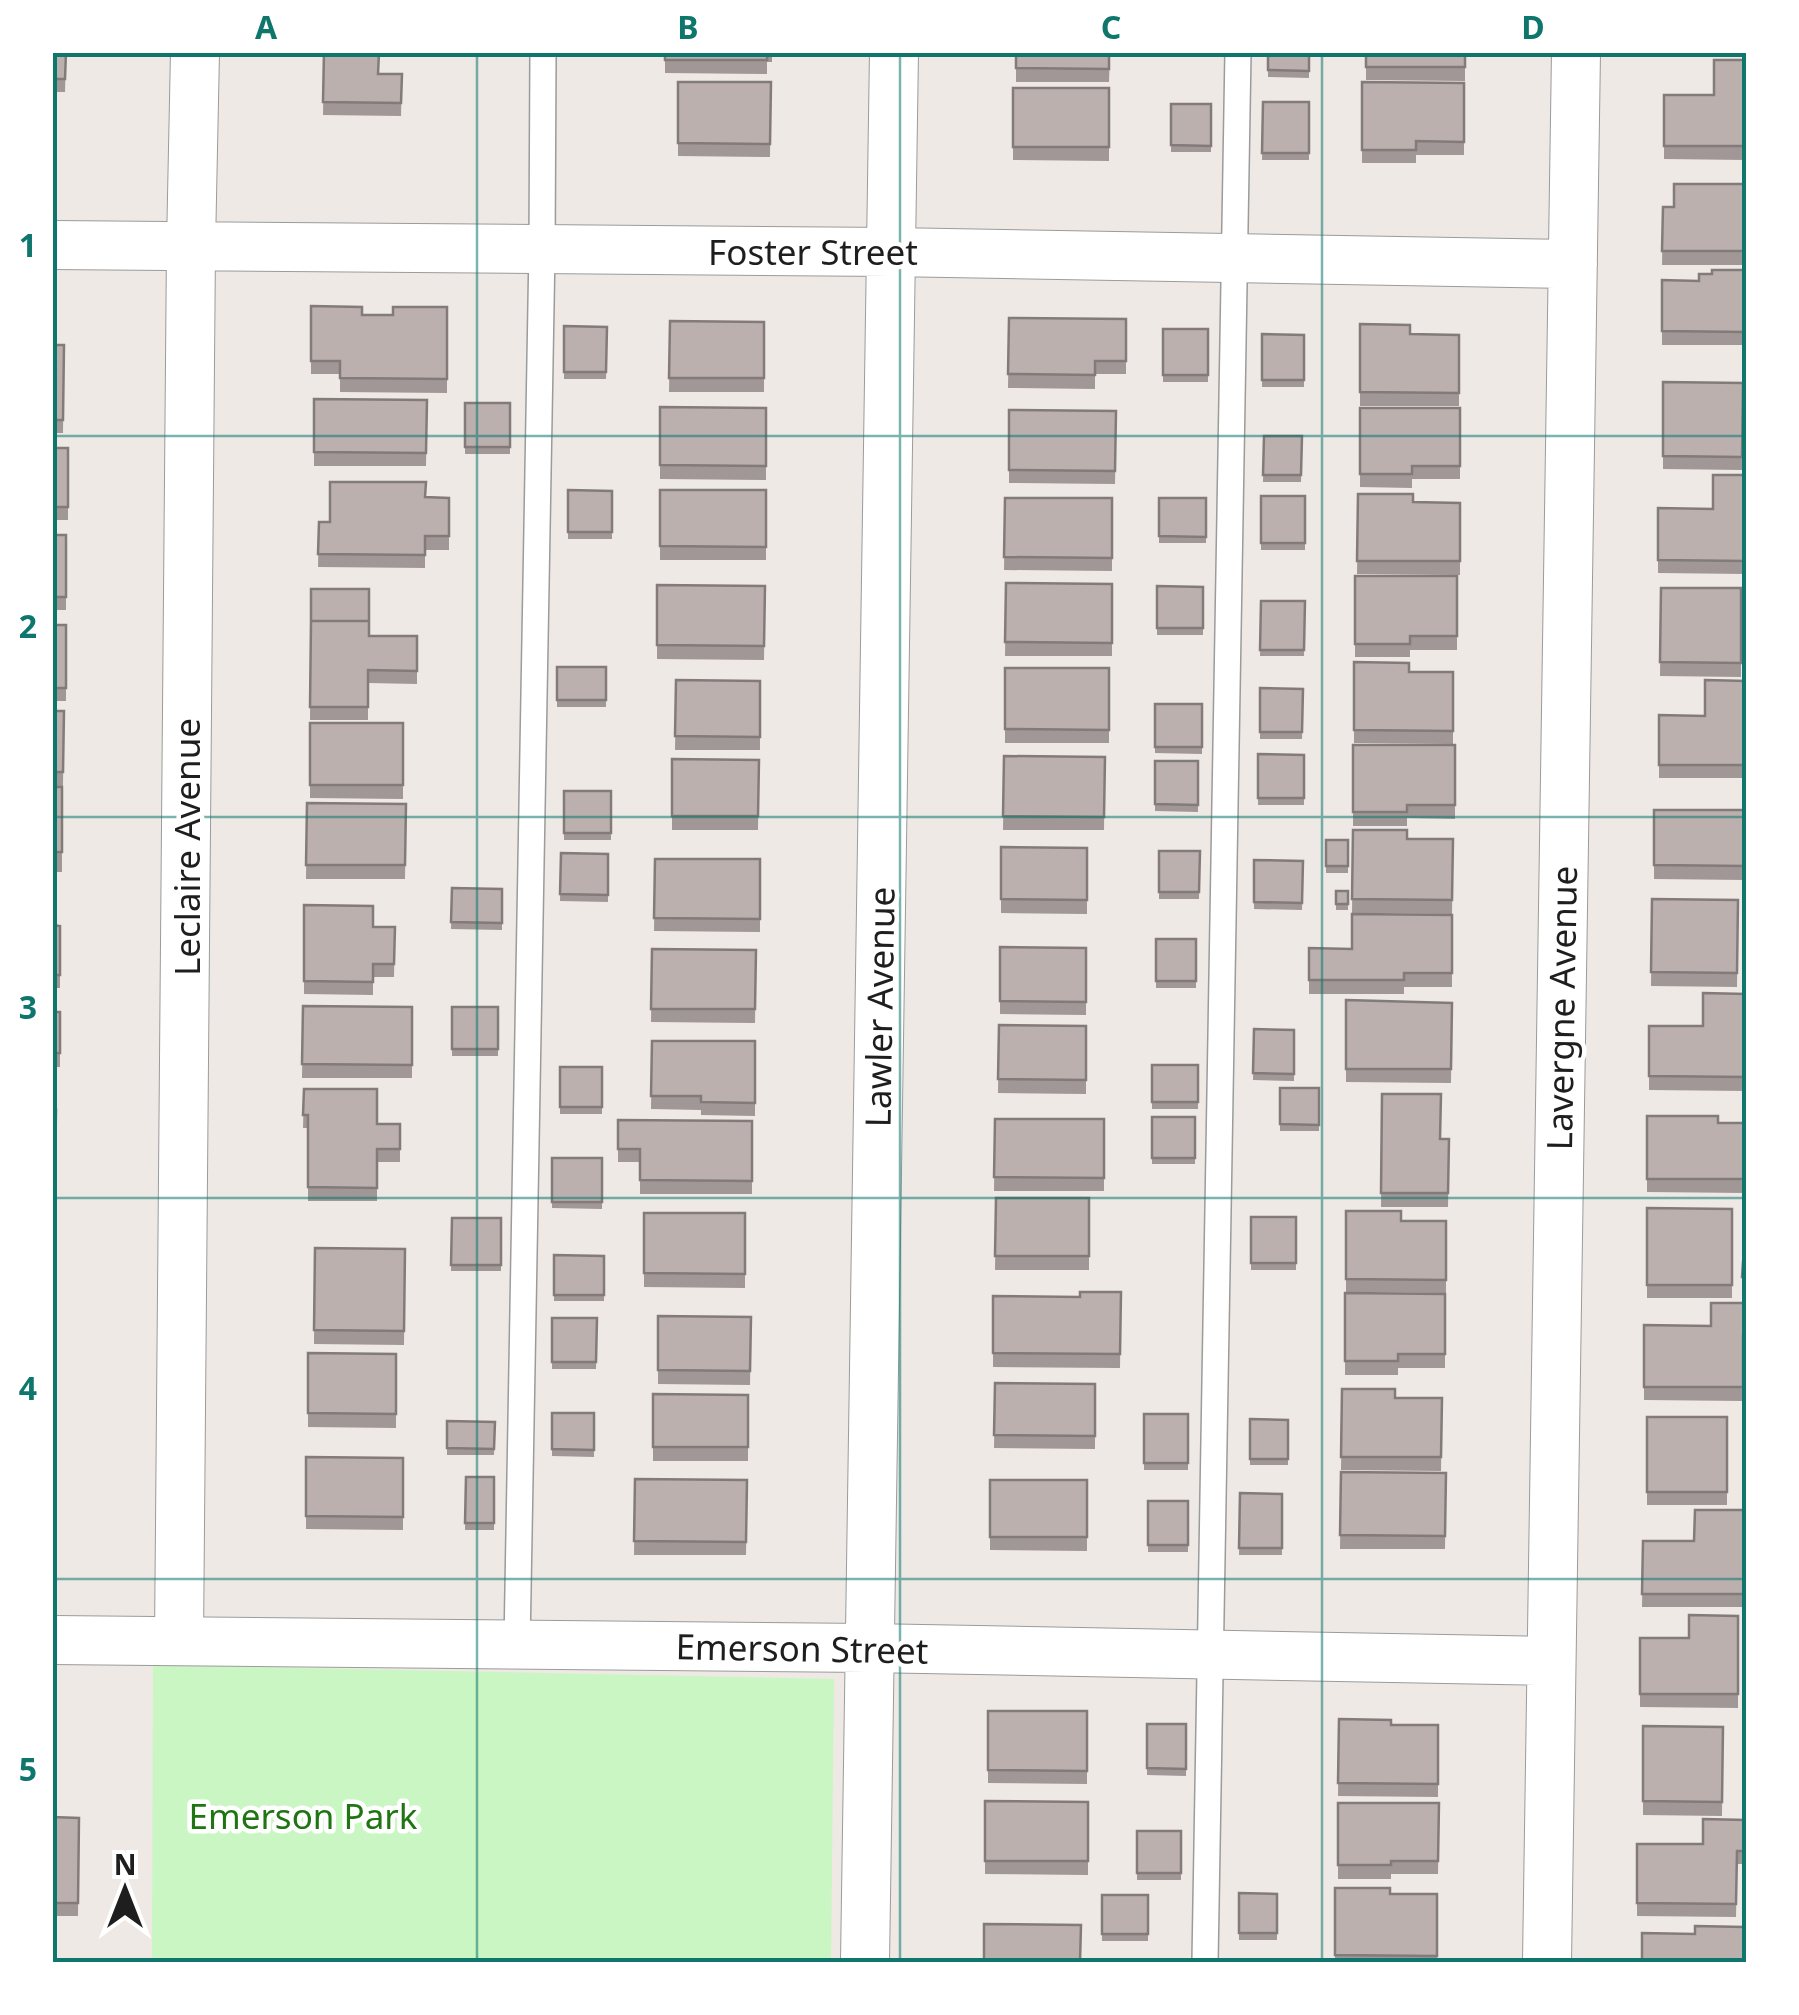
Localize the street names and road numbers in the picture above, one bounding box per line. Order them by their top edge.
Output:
street label: Foster Street [708,228,918,275]
street label: Leclaire Avenue [163,718,210,976]
street label: Lavergne Avenue [1535,865,1587,1151]
street label: Lawler Avenue [853,886,905,1128]
street label: Emerson Street [675,1622,929,1674]

